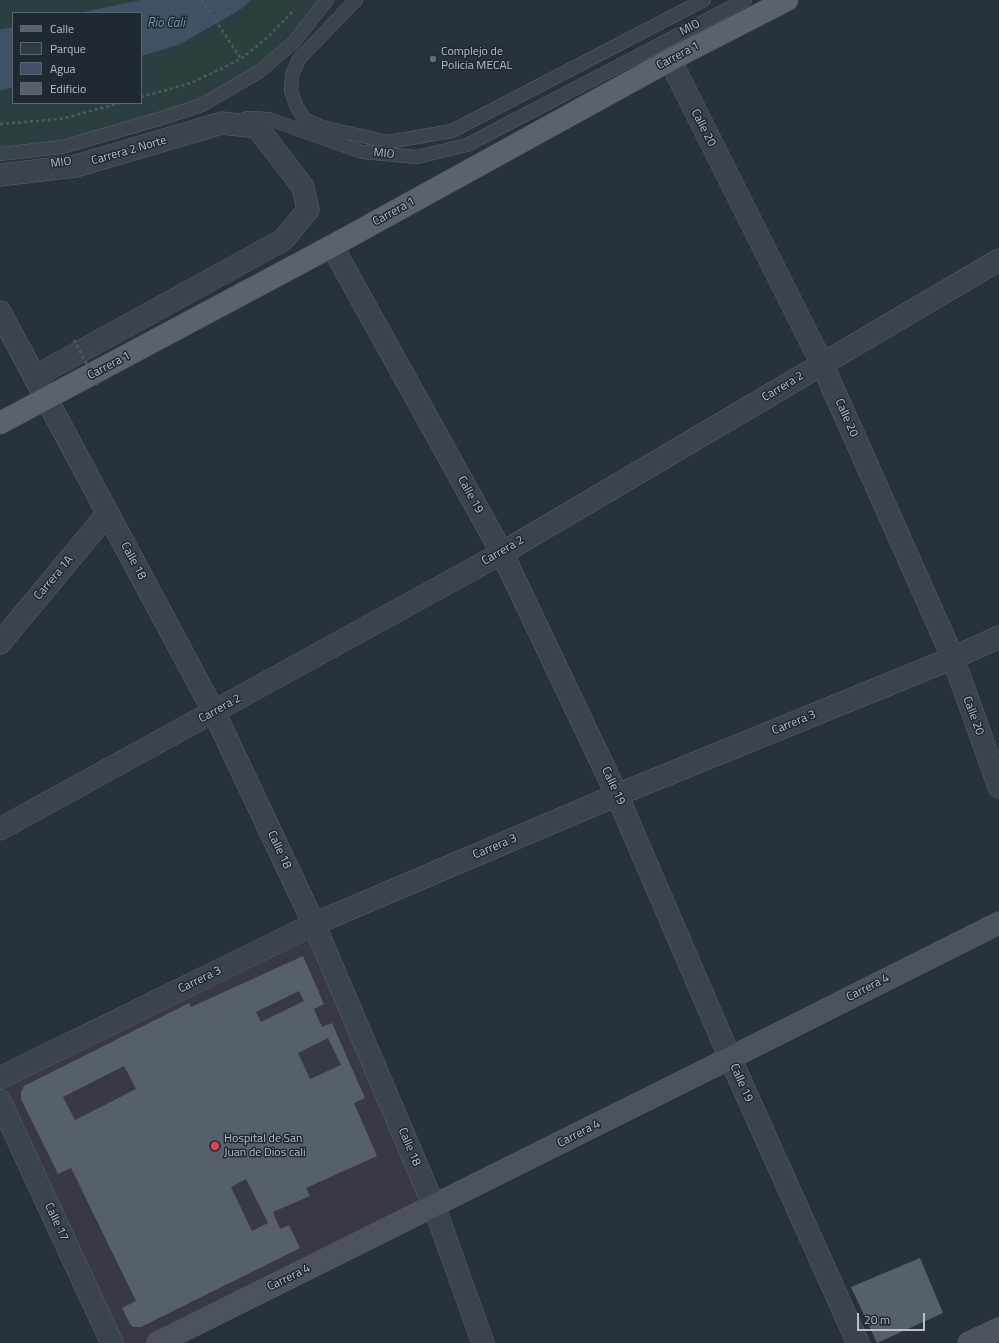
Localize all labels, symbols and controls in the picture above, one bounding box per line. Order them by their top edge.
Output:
legend [12,12,142,104]
water label: Rio Cali [147,16,185,32]
street label: MIO [677,17,703,39]
text: Calle [50,19,74,38]
text: Parque [50,39,86,58]
street label: Carrera 1 [654,39,702,73]
place label: Complejo de Policia MECAL [441,45,512,73]
marker: Complejo de Policia MECAL [428,54,438,64]
text: Agua [50,59,76,78]
text: Edificio [50,79,86,98]
street label: Calle 20 [687,107,719,149]
street label: Carrera 2 Norte [90,133,168,169]
street label: MIO [373,146,395,162]
street label: MIO [50,155,72,171]
street label: Carrera 1 [370,194,418,230]
street label: Carrera 1 [85,349,133,383]
street label: Carrera 2 [759,369,807,405]
street label: Calle 20 [831,397,861,439]
street label: Calle 19 [454,474,486,516]
street label: Carrera 2 [479,533,527,569]
street label: Calle 18 [117,540,149,582]
street label: Carrera 1A [31,553,77,603]
street label: Carrera 2 [196,691,244,727]
street label: Calle 20 [959,695,987,737]
street label: Carrera 3 [770,708,818,738]
street label: Calle 19 [598,765,628,807]
street label: Calle 18 [264,829,294,871]
street label: Carrera 3 [471,831,519,863]
street label: Carrera 3 [176,963,224,997]
street label: Carrera 4 [844,971,892,1005]
street label: Calle 19 [726,1062,756,1104]
street label: Carrera 4 [555,1117,603,1151]
street label: Calle 18 [395,1126,423,1168]
place label: Hospital de San Juan de Dios cali [224,1132,306,1160]
marker: Hospital de San Juan de Dios cali [209,1140,221,1152]
street label: Calle 17 [41,1201,71,1243]
street label: Carrera 4 [265,1261,313,1295]
scale bar [859,1305,927,1331]
text: 20 m [864,1310,890,1329]

